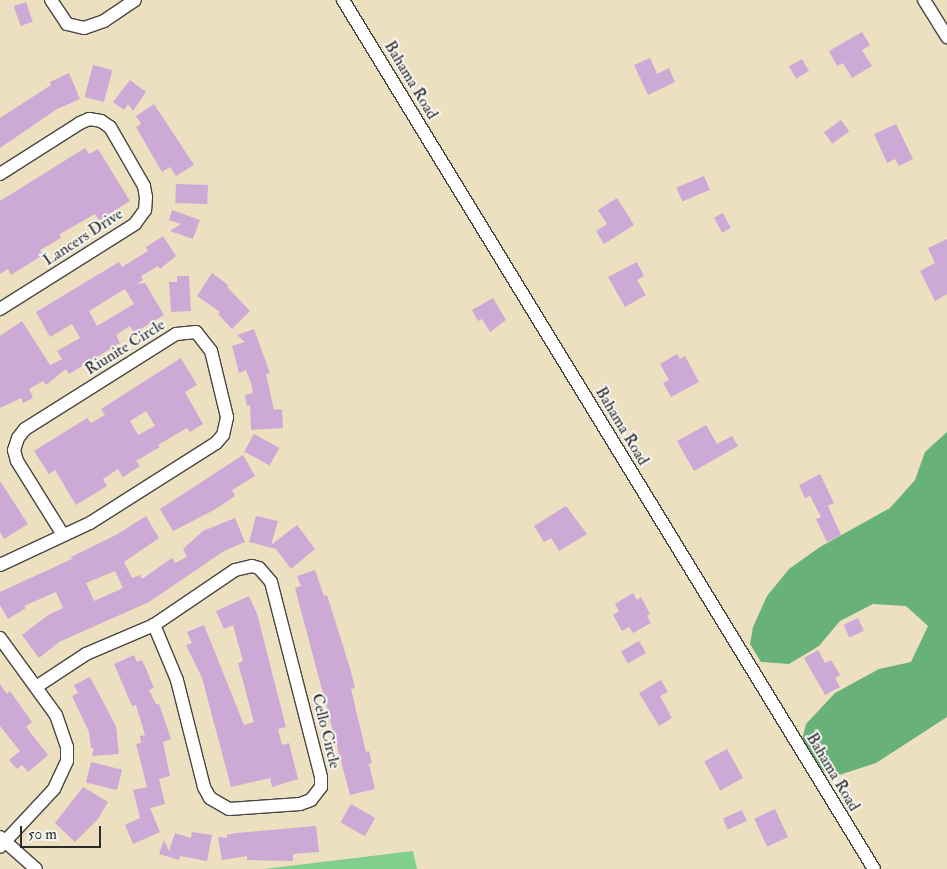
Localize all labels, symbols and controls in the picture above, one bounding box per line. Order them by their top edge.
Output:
street label: Bahama Road [380,37,442,123]
street label: Lancers Drive [40,204,126,270]
street label: Riunite Circle [82,315,168,379]
street label: Bahama Road [591,383,653,469]
street label: Cello Circle [307,692,345,770]
street label: Bahama Road [802,729,864,815]
scale bar [22,816,104,848]
text: 50 m [28,825,57,844]

